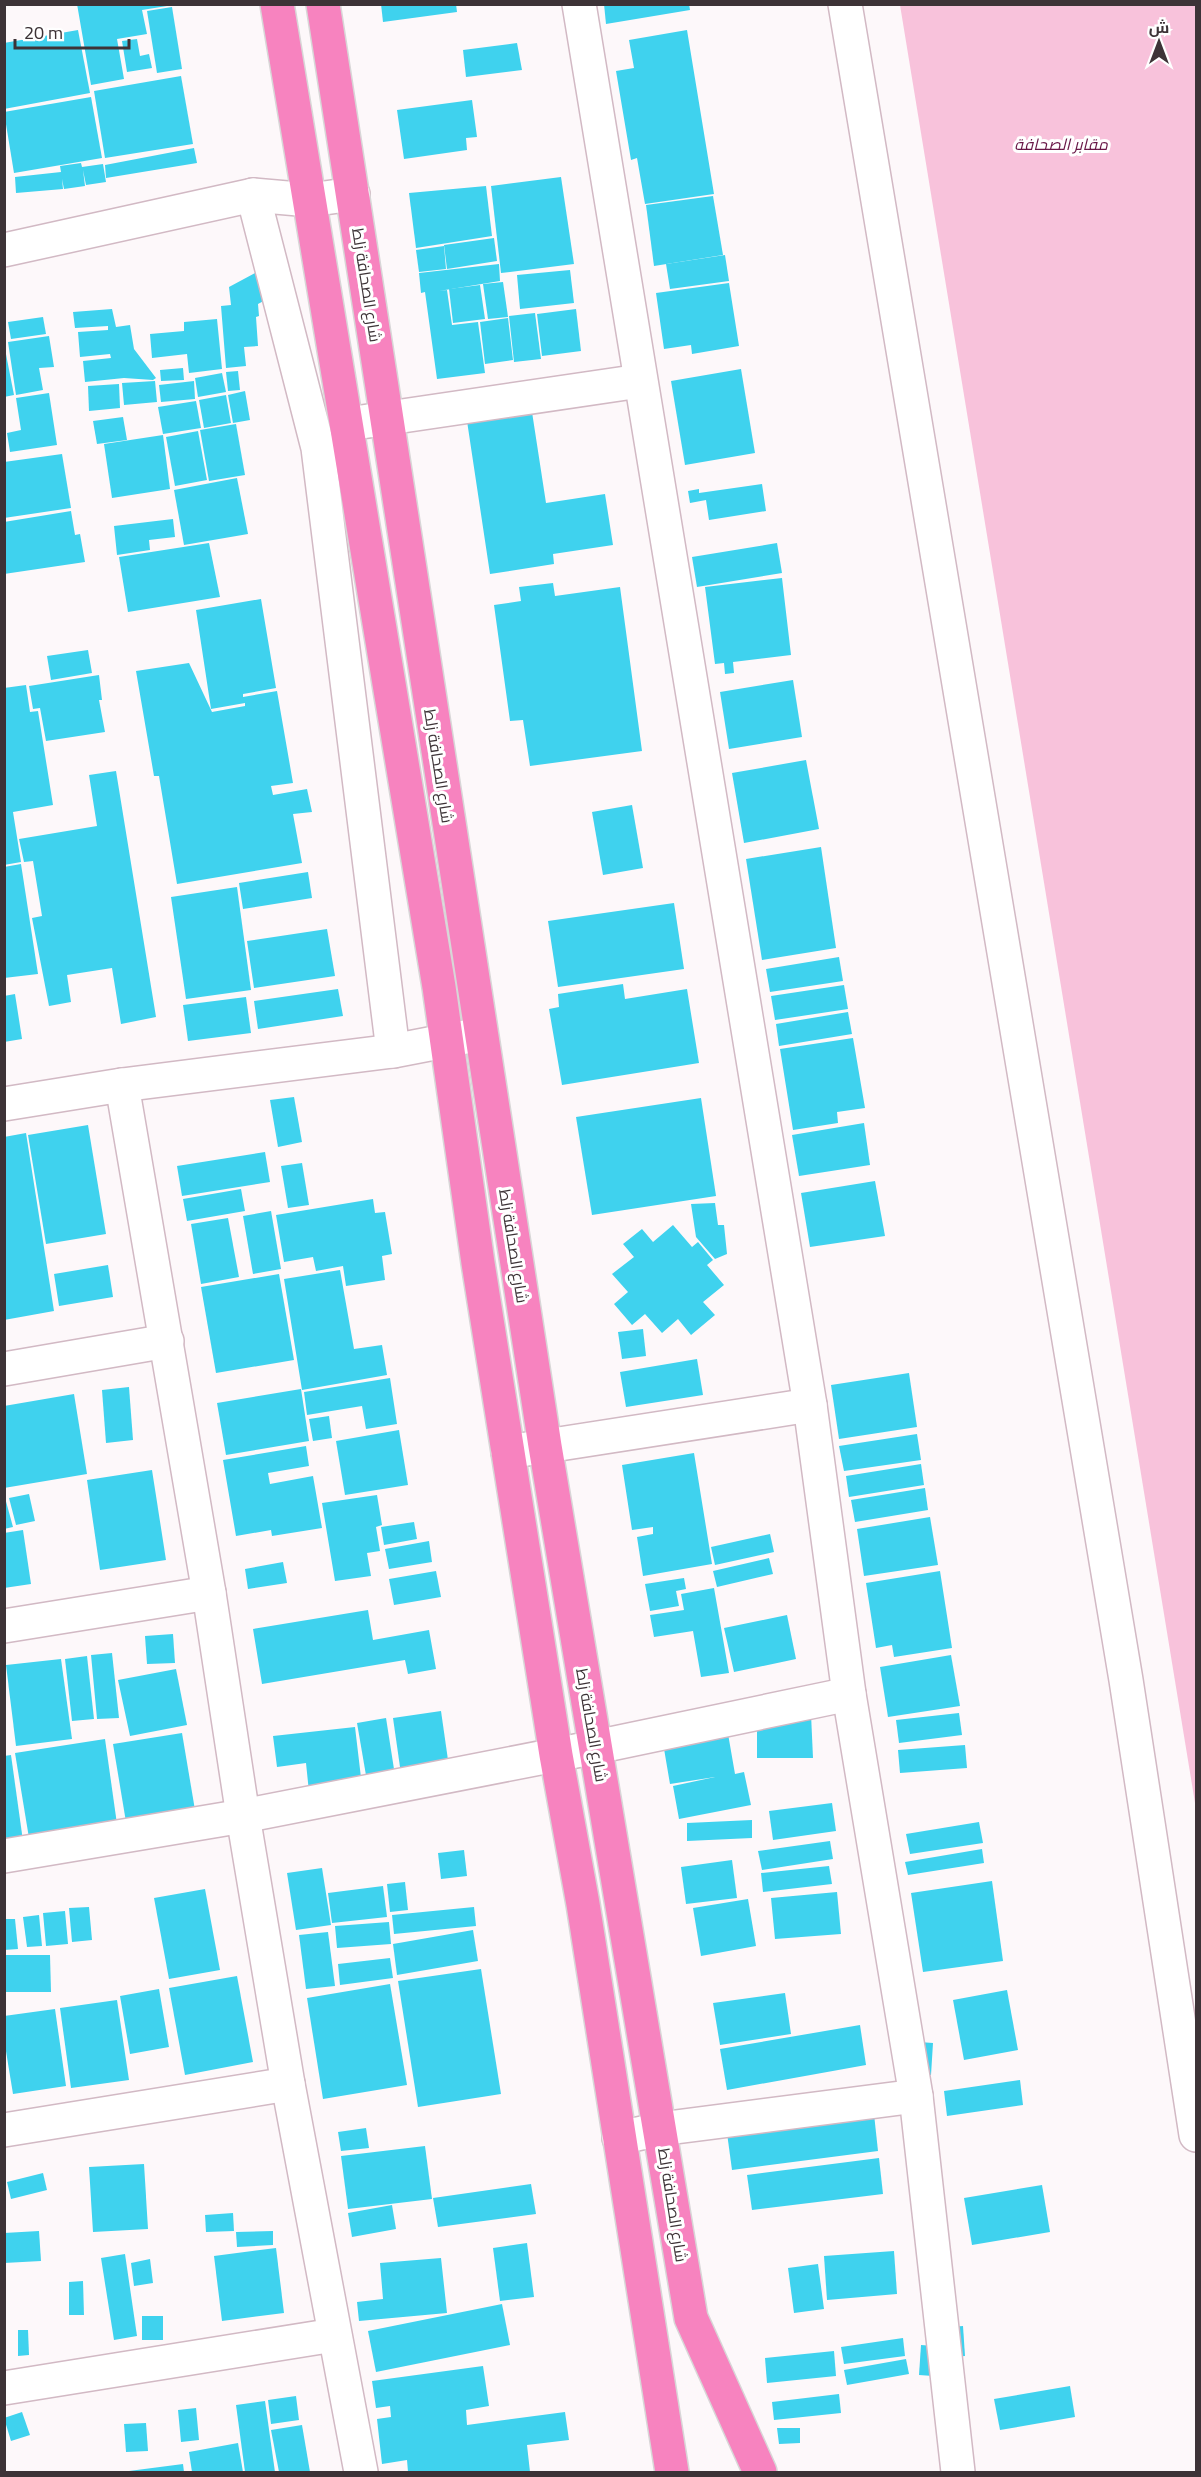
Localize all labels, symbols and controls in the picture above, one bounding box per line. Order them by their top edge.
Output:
scale bar [15,12,129,50]
north arrow [1129,12,1189,72]
text: ش [1149,12,1169,42]
text: 20 m [24,16,63,49]
park label: مقابر الصحافة [1014,129,1108,159]
street label: شارع الصحافة زلط [343,226,391,344]
street label: شارع الصحافة زلط [415,707,463,825]
street label: شارع الصحافة زلط [490,1187,538,1305]
street label: شارع الصحافة زلط [567,1666,617,1784]
street label: شارع الصحافة زلط [649,2146,697,2264]

